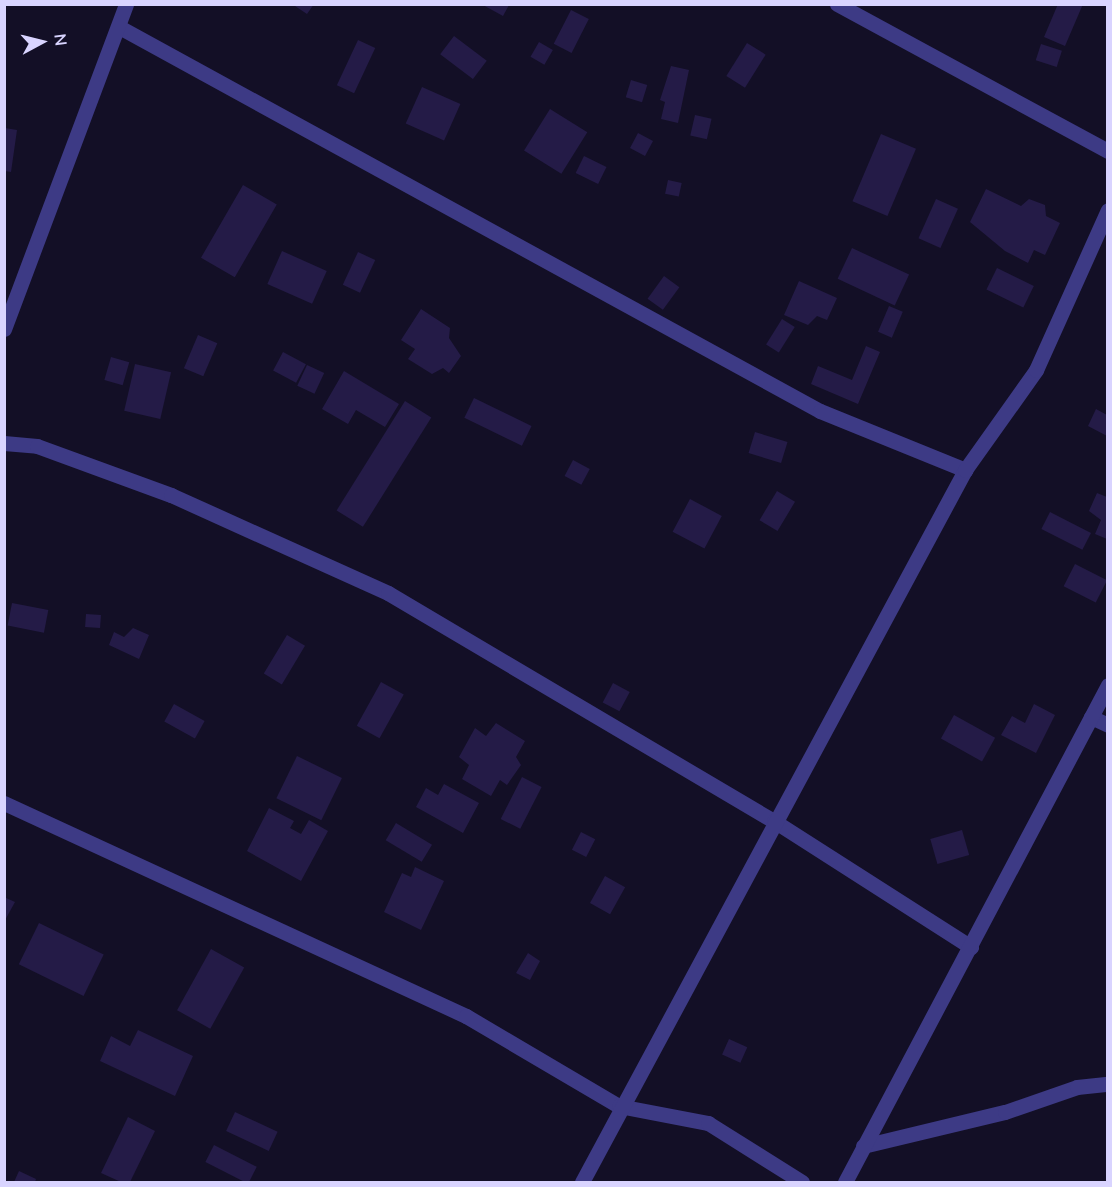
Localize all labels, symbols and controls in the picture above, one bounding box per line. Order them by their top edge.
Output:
north arrow [12,12,72,72]
text: N [48,33,72,47]

